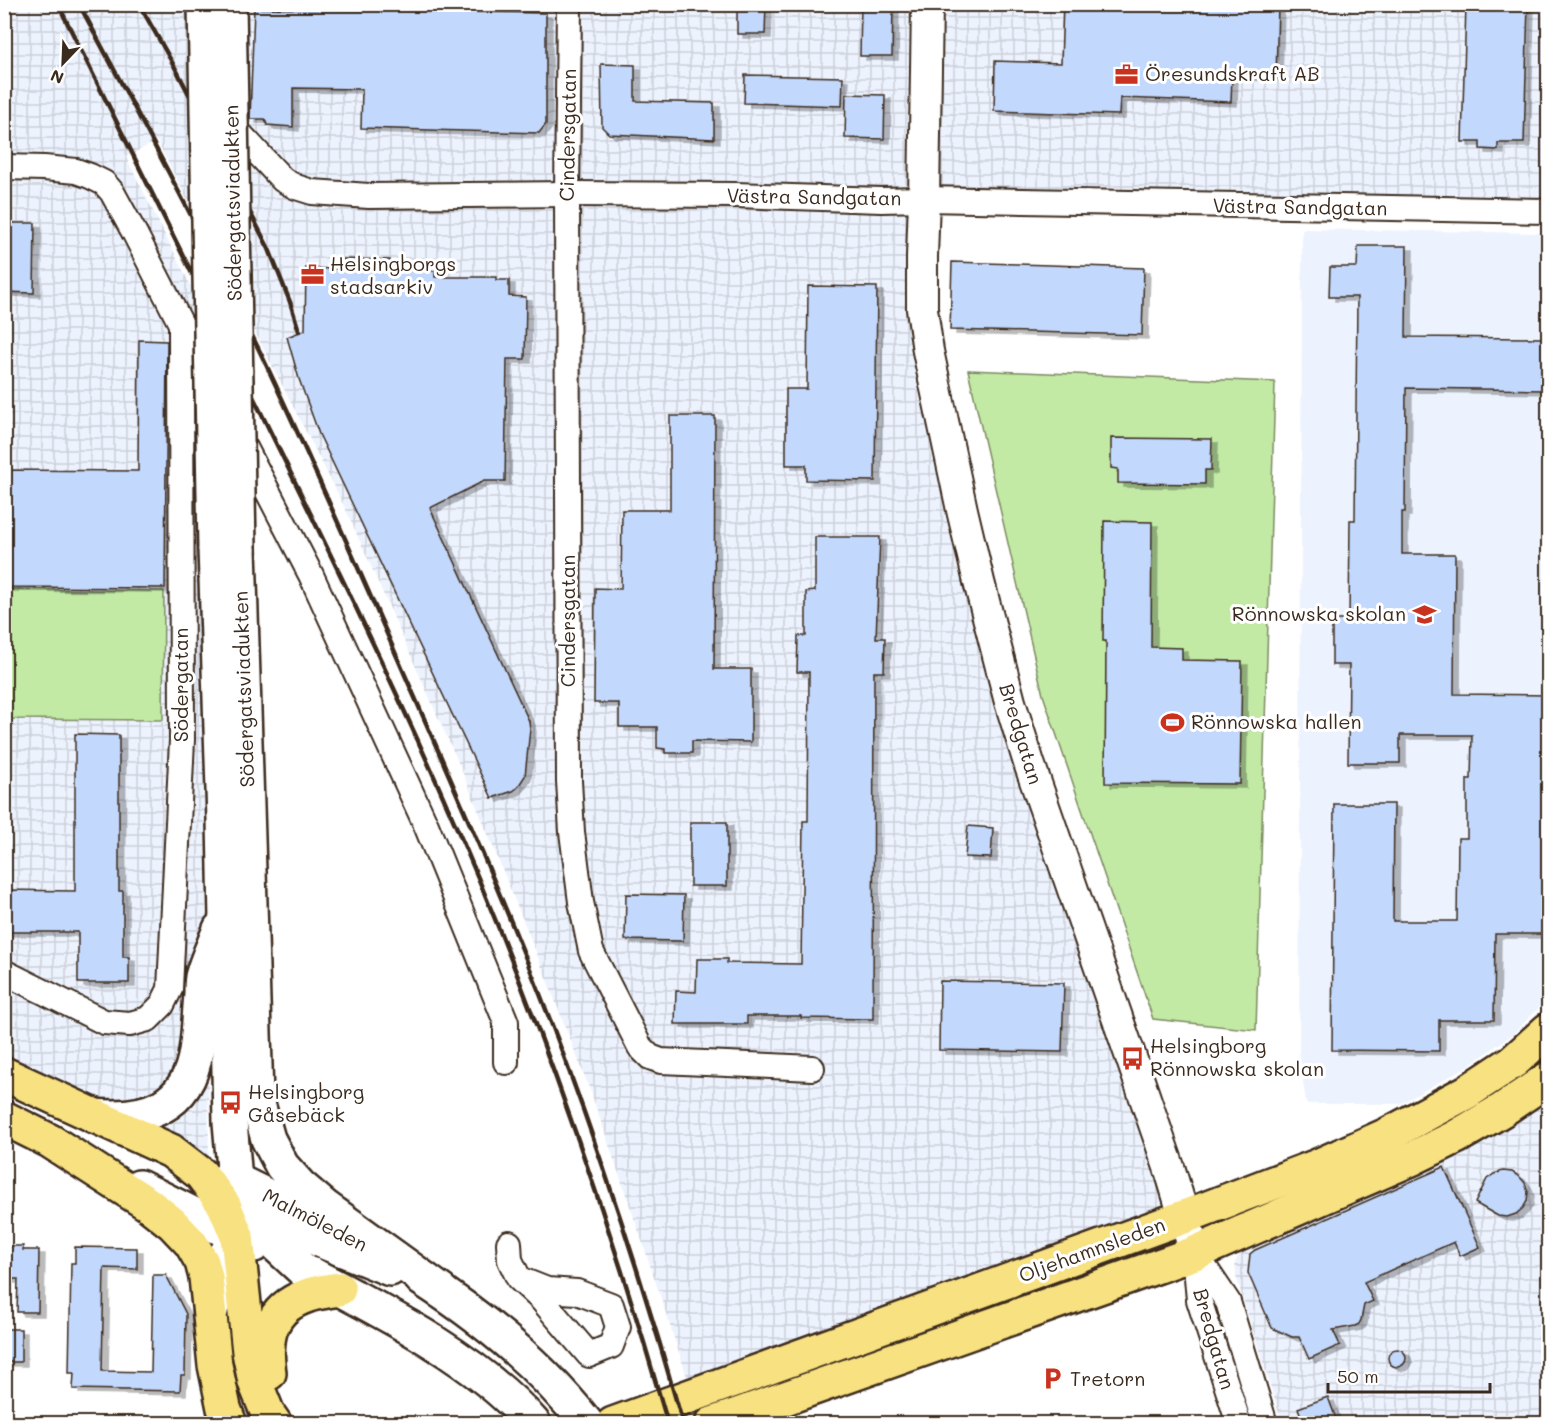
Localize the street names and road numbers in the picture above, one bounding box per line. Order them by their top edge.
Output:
street label: Cindersgatan [553,68,581,202]
street label: Södergatsviadukten [217,105,247,301]
street label: Västra Sandgatan [726,181,902,211]
street label: Västra Sandgatan [1212,191,1388,221]
street label: Cindersgatan [554,555,580,687]
street label: Södergatsviadukten [227,590,259,788]
street label: Södergatan [167,628,193,742]
street label: Bredgatan [994,680,1050,787]
street label: Malmöleden [258,1181,372,1257]
street label: Oljehamnsleden [1015,1211,1168,1288]
street label: Bredgatan [1188,1285,1242,1392]

